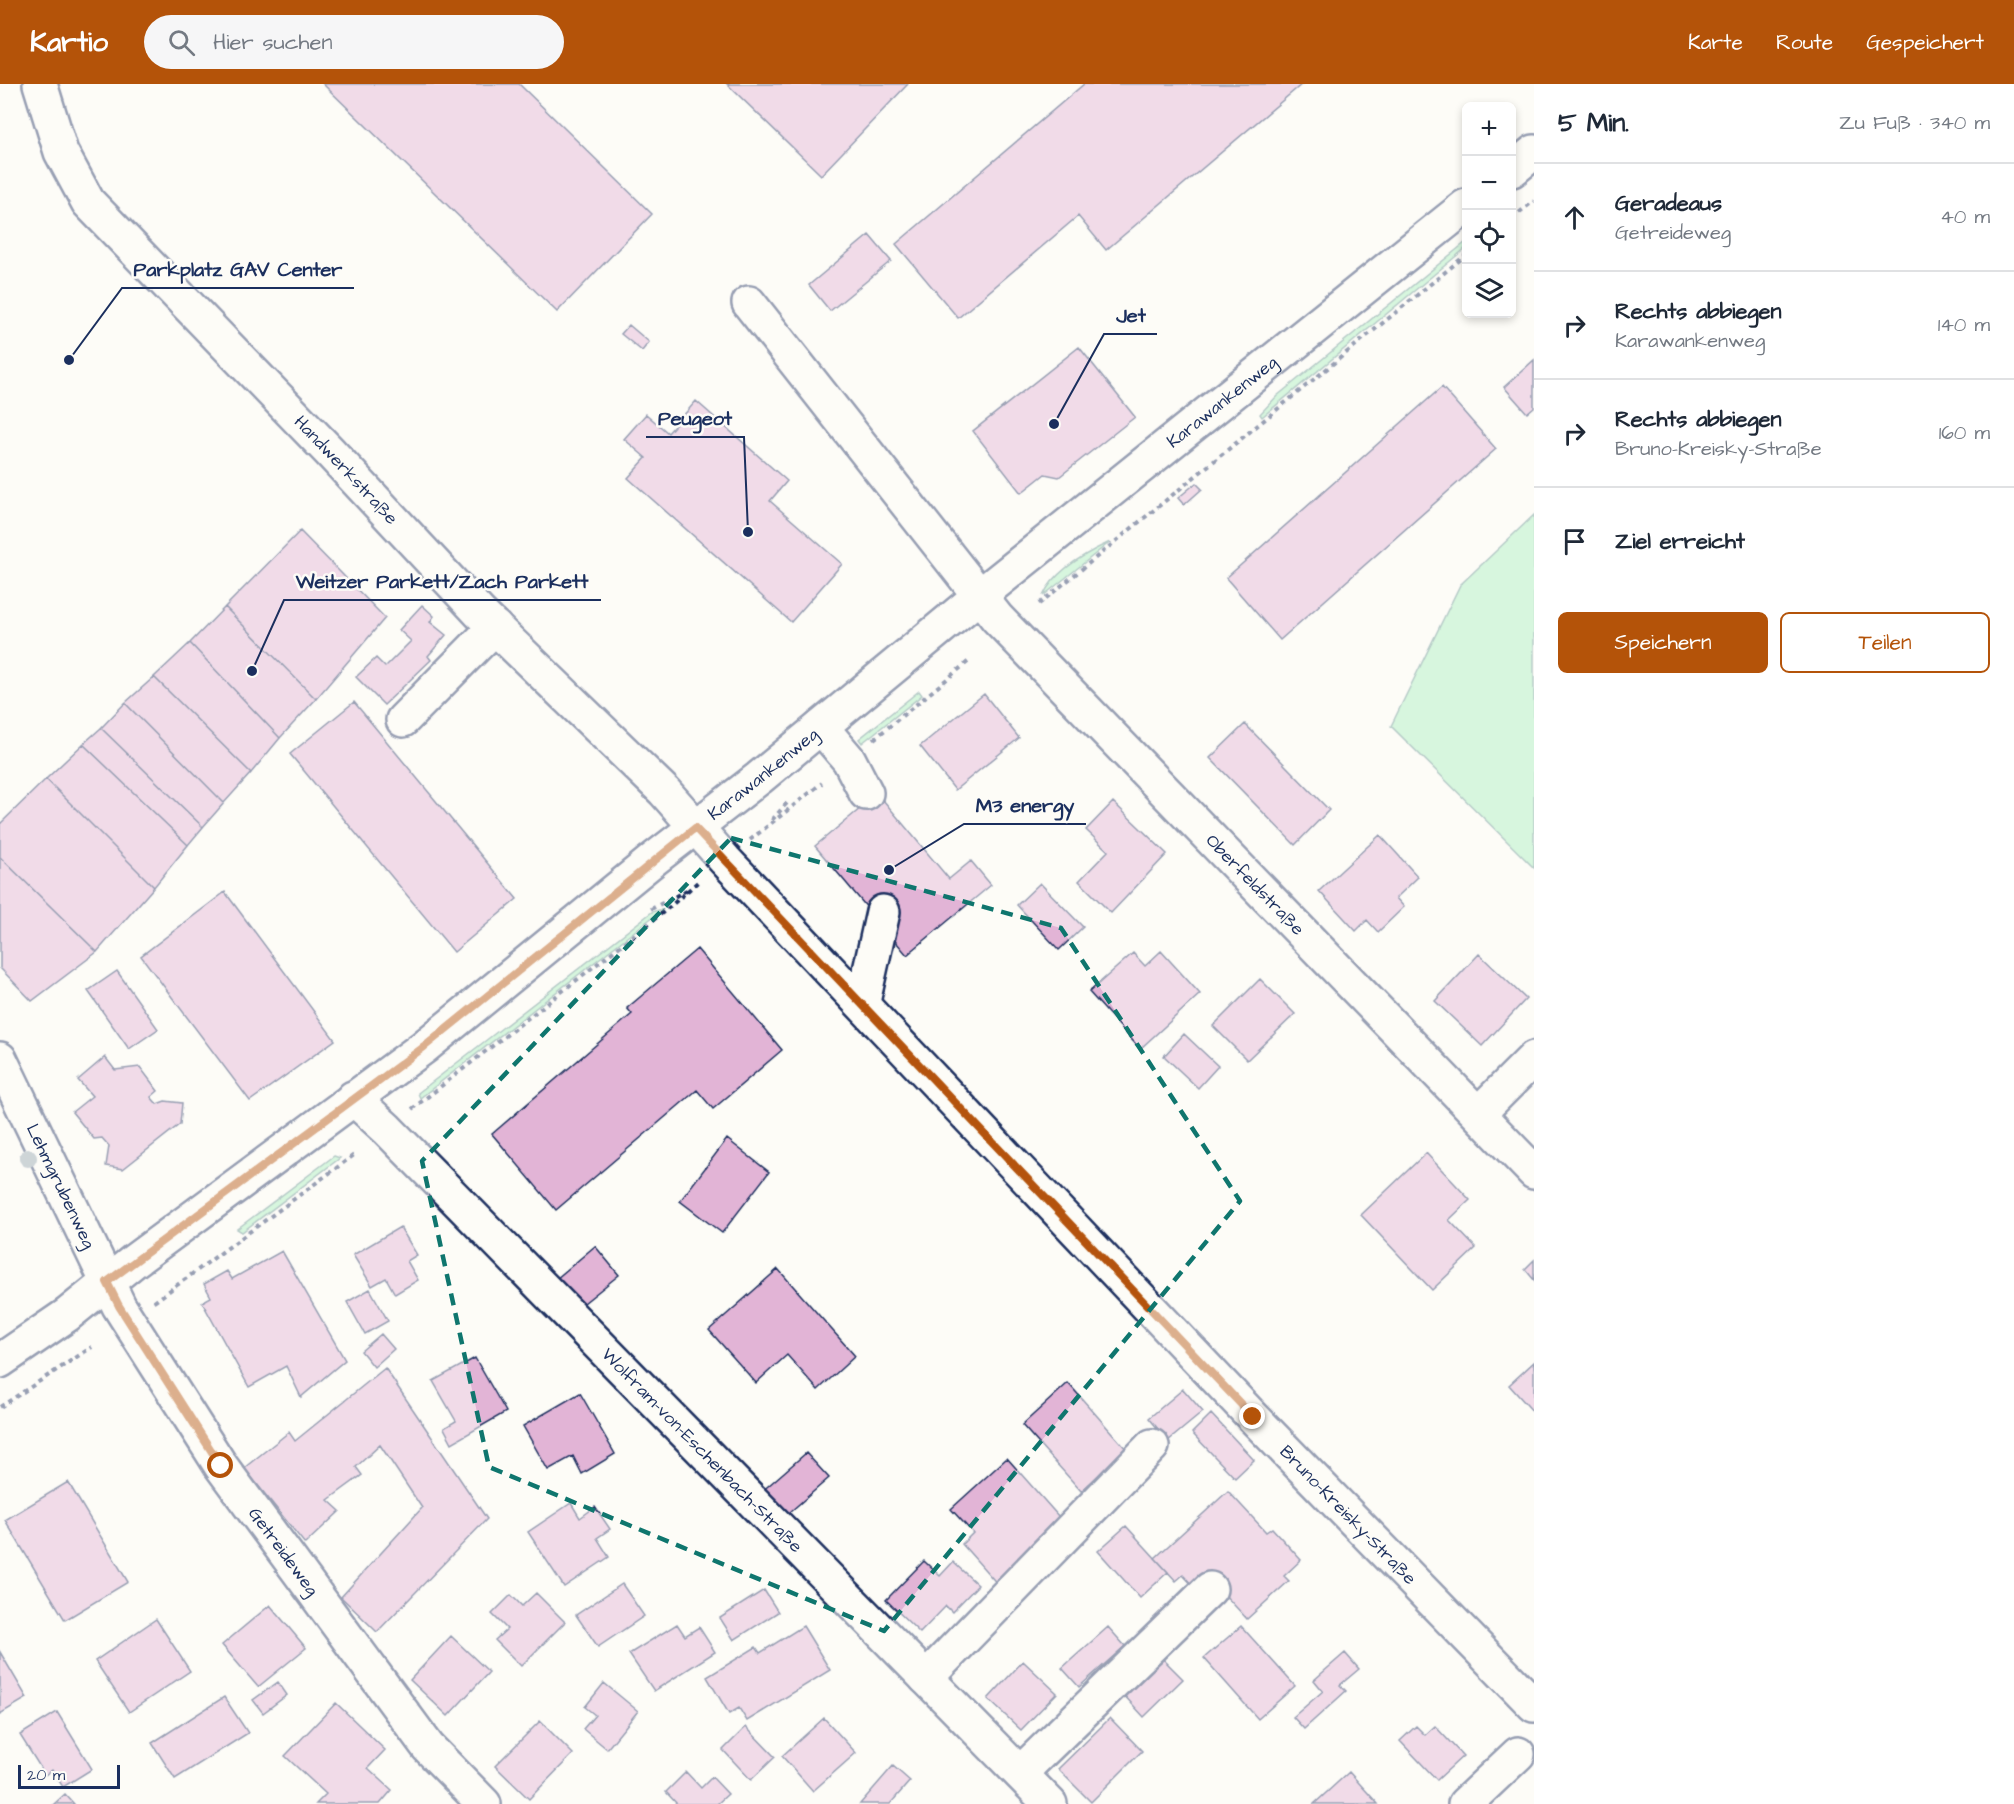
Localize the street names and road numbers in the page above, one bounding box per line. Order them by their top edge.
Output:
street label: Karawankenweg [1162,350,1283,454]
street label: Handwerkstraße [288,410,404,530]
street label: Karawankenweg [703,722,824,826]
street label: Oberfeldstraße [1200,829,1310,941]
street label: Lehmgrubenweg [20,1120,102,1253]
street label: Wolfram-von-Eschenbach-Straße [596,1343,808,1558]
street label: Bruno-Kreisky-Straße [1274,1440,1422,1590]
street label: Getreideweg [242,1502,325,1602]

